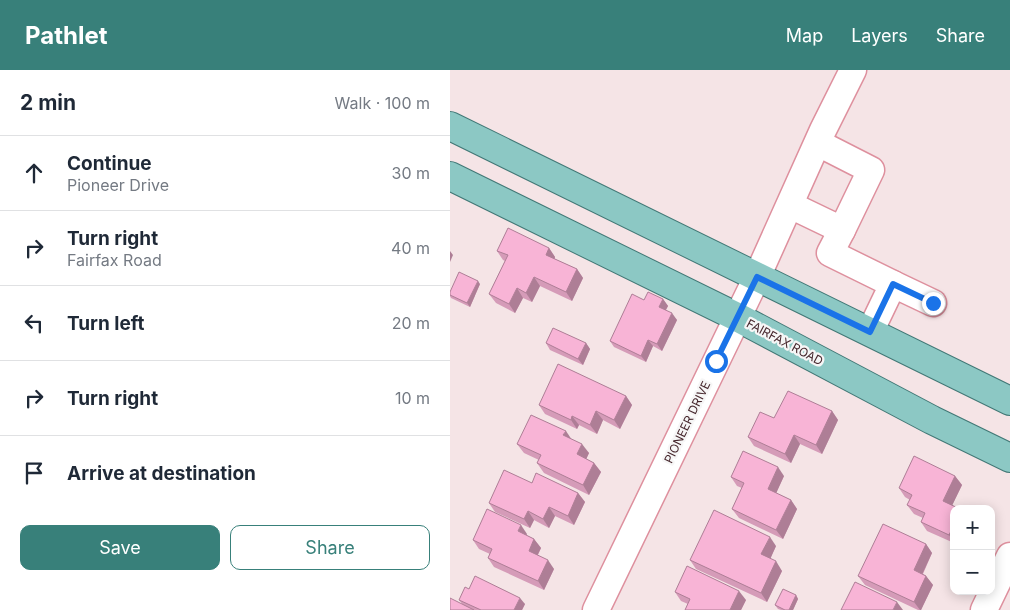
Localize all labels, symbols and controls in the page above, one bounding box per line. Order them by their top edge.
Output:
text: Pathlet [25,21,108,50]
text: Map [786,25,823,46]
text: Layers [851,25,908,46]
text: Share [936,25,985,46]
text: 2 min [20,90,76,115]
text: Walk · 100 m [335,93,430,113]
text: Continue [67,152,152,175]
icon: ahead [20,159,48,187]
text: 30 m [392,163,430,183]
text: Pioneer Drive [67,175,169,195]
text: Turn right [67,227,158,250]
icon: right [20,234,48,262]
text: 40 m [391,238,430,258]
text: Fairfax Road [67,250,162,270]
route end [922,292,945,315]
icon: left [20,309,48,337]
text: Turn left [67,312,145,335]
text: 20 m [392,313,430,333]
street label: FAIRFAX ROAD [744,316,826,368]
route start [705,350,728,373]
street label: PIONEER DRIVE [661,378,713,466]
icon: right [20,384,48,412]
text: Turn right [67,387,158,410]
text: 10 m [395,388,430,408]
icon: arrive [20,459,48,487]
text: Arrive at destination [67,462,256,485]
map controls [950,505,995,595]
button: + [950,505,995,550]
button: Save [20,525,220,570]
button: Share [230,525,430,570]
button: − [950,550,995,595]

